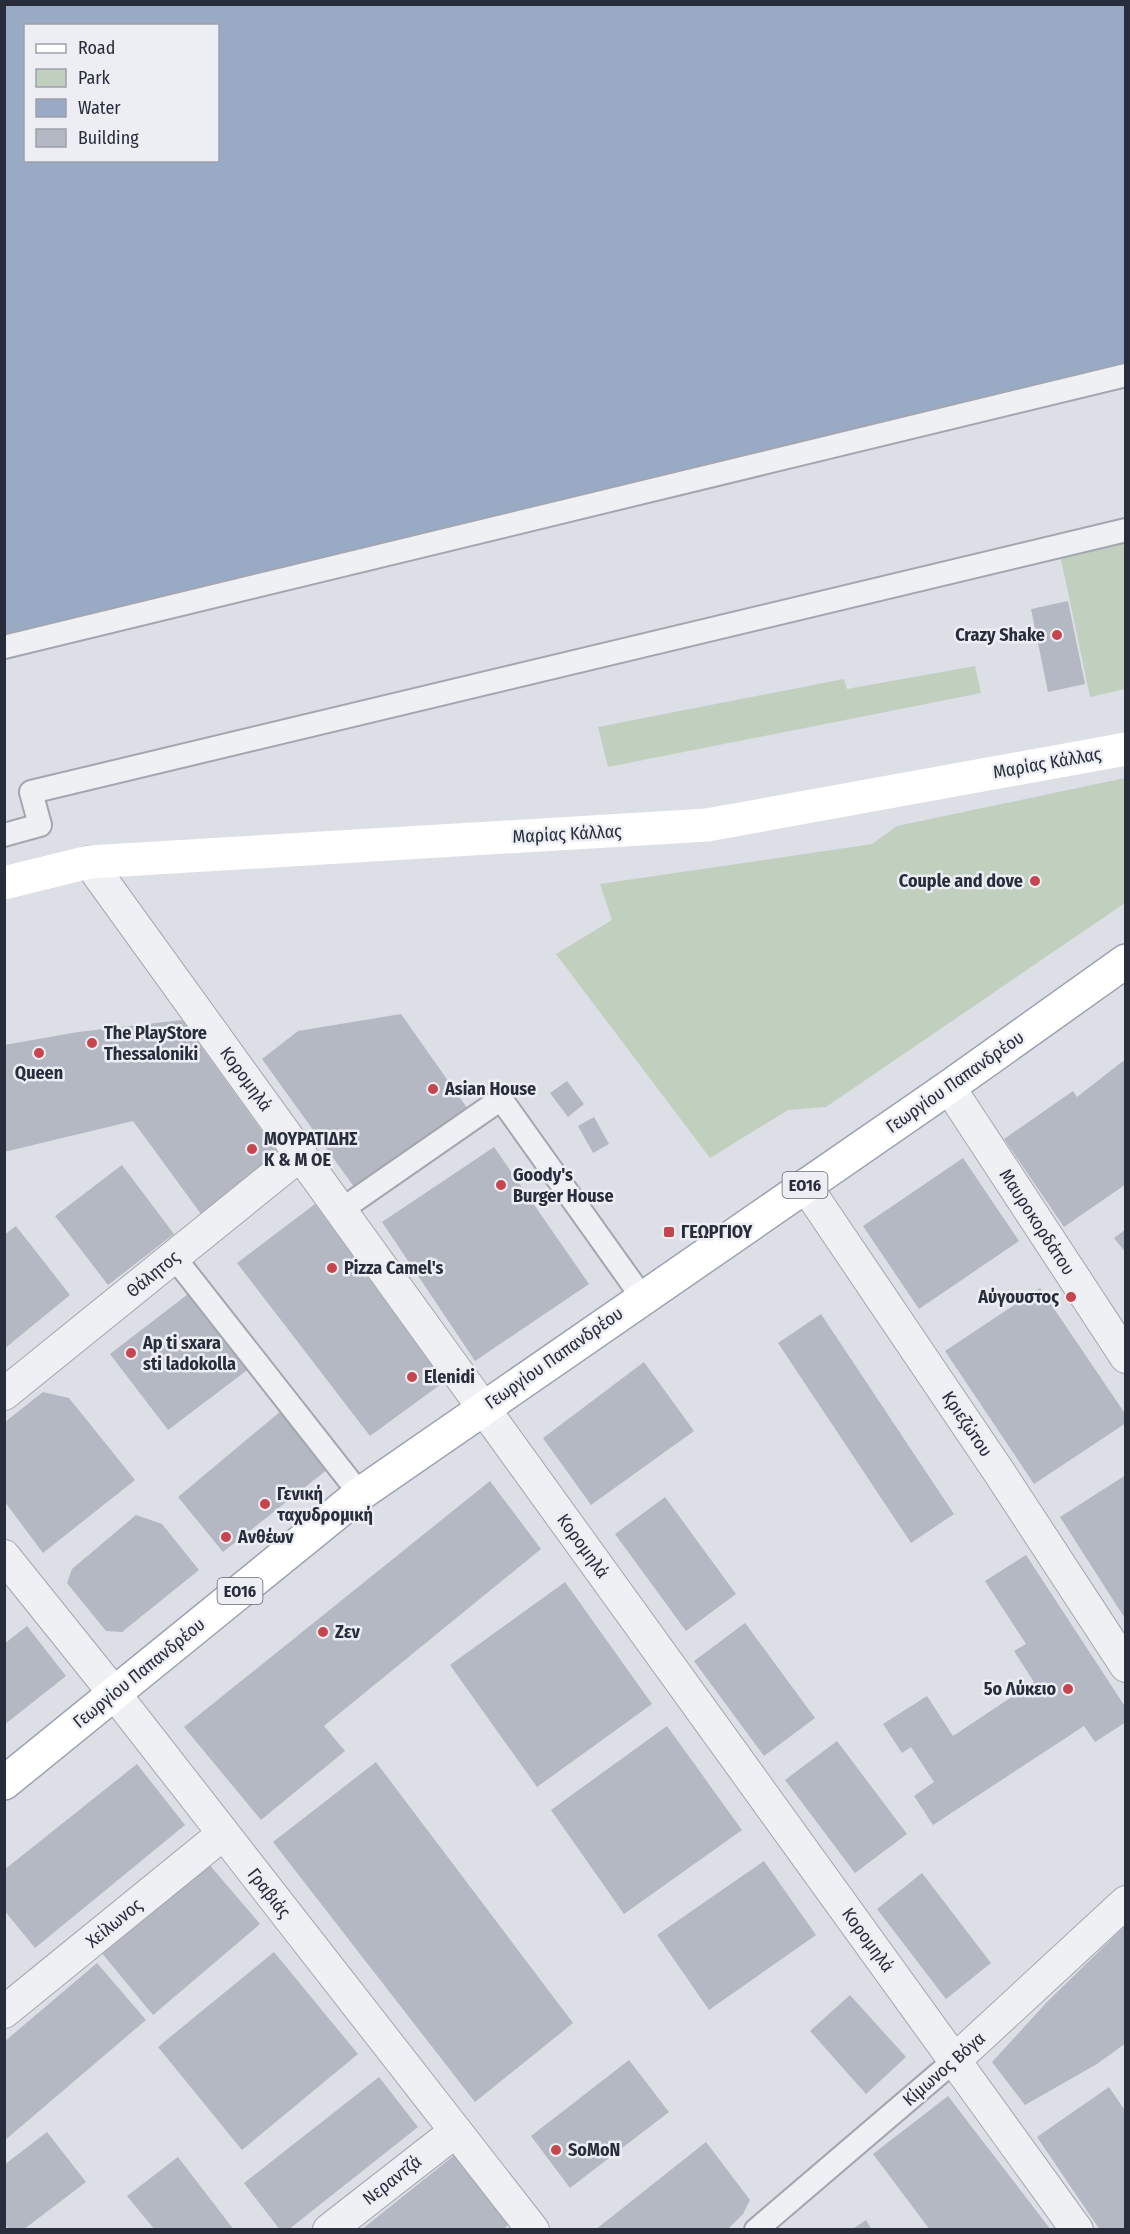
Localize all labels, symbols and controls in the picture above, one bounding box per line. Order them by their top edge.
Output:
legend [24,24,219,162]
text: Road [78,37,115,59]
text: Park [78,67,111,89]
text: Water [78,97,121,119]
text: Building [78,127,139,149]
place label: Crazy Shake [955,624,1045,646]
marker: Crazy Shake [1050,628,1064,642]
street label: Μαρίας Κάλλας [991,743,1103,783]
street label: Μαρίας Κάλλας [512,820,623,848]
place label: Couple and dove [899,870,1023,892]
marker: Couple and dove [1028,874,1042,888]
place label: The PlayStore Thessaloniki [104,1022,207,1065]
street label: Γεωργίου Παπανδρέου [882,1026,1028,1138]
marker: The PlayStore Thessaloniki [85,1036,99,1050]
street label: Κορομηλά [215,1042,277,1116]
marker: Queen [32,1046,46,1060]
place label: Queen [15,1062,63,1084]
place label: Asian House [444,1078,536,1100]
marker: Asian House [426,1082,440,1096]
place label: ΜΟΥΡΑΤΙΔΗΣ Κ & Μ ΟΕ [264,1128,357,1171]
marker: ΜΟΥΡΑΤΙΔΗΣ Κ & Μ ΟΕ [245,1142,259,1156]
place label: Goody's Burger House [513,1164,614,1207]
street label: Μαυροκορδάτου [994,1165,1080,1279]
road number: ΕΟ16 [782,1172,828,1198]
marker: Goody's Burger House [494,1178,508,1192]
place label: ΓΕΩΡΓΙΟΥ [681,1221,752,1243]
marker: ΓΕΩΡΓΙΟΥ [662,1225,676,1239]
street label: Θάλητος [122,1246,184,1302]
place label: Pizza Camel's [344,1257,444,1279]
marker: Pizza Camel's [325,1261,339,1275]
place label: Αύγουστος [977,1286,1059,1308]
marker: Αύγουστος [1064,1290,1078,1304]
street label: Γεωργίου Παπανδρέου [481,1302,627,1414]
place label: Ap ti sxara sti ladokolla [142,1332,236,1375]
marker: Ap ti sxara sti ladokolla [124,1346,138,1360]
place label: Elenidi [424,1366,475,1388]
marker: Elenidi [405,1370,419,1384]
street label: Κριεζώτου [937,1387,997,1461]
place label: Γενική ταχυδρομική [276,1483,373,1526]
marker: Γενική ταχυδρομική [258,1497,272,1511]
street label: Κορομηλά [552,1509,614,1583]
place label: Ανθέων [237,1526,294,1548]
marker: Ανθέων [219,1530,233,1544]
road number: ΕΟ16 [218,1578,262,1604]
street label: Γεωργίου Παπανδρέου [69,1613,209,1733]
place label: Ζεν [335,1621,361,1643]
marker: Ζεν [316,1625,330,1639]
place label: 5ο Λύκειο [984,1678,1056,1700]
marker: 5ο Λύκειο [1061,1682,1075,1696]
street label: Γραβιάς [243,1864,296,1923]
street label: Χείλωνος [81,1893,147,1952]
street label: Κορομηλά [837,1903,899,1977]
street label: Κίμωνος Βόγα [898,2027,990,2111]
place label: SoMoN [568,2139,620,2161]
marker: SoMoN [549,2143,563,2157]
street label: Νεραντζά [358,2150,426,2210]

